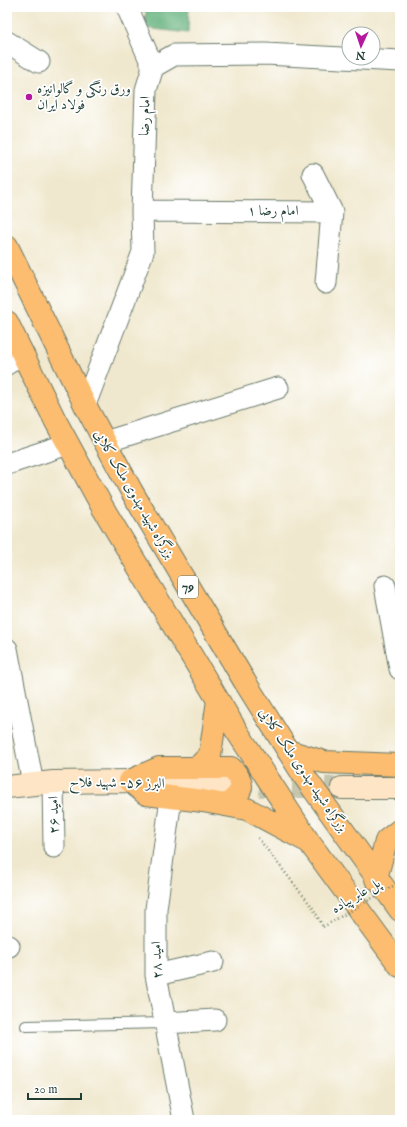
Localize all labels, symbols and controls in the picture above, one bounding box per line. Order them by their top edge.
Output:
north arrow [341,26,381,66]
text: N [355,48,367,62]
place label: ورق رنگی و گالوانیزه فولاد ایران [37,80,131,114]
marker: ورق رنگی و گالوانیزه فولاد ایران [24,92,34,102]
street label: امام رضا [135,96,158,136]
street label: امام رضا ۱ [248,202,298,223]
street label: بزرگراه شهید مهدوی ملک کلایی [90,426,180,562]
road number: 79 [178,576,198,598]
street label: بزرگراه شهید مهدوی ملک کلایی [255,704,352,836]
street label: البرز ۵۶- شهید فلاح [69,773,165,796]
street label: امید ۲۶ [45,796,63,834]
street label: پل عابر پیاده [328,874,386,919]
street label: امید ۲۸ [147,941,167,979]
scale bar [28,1075,81,1101]
text: 20 m [34,1082,57,1097]

